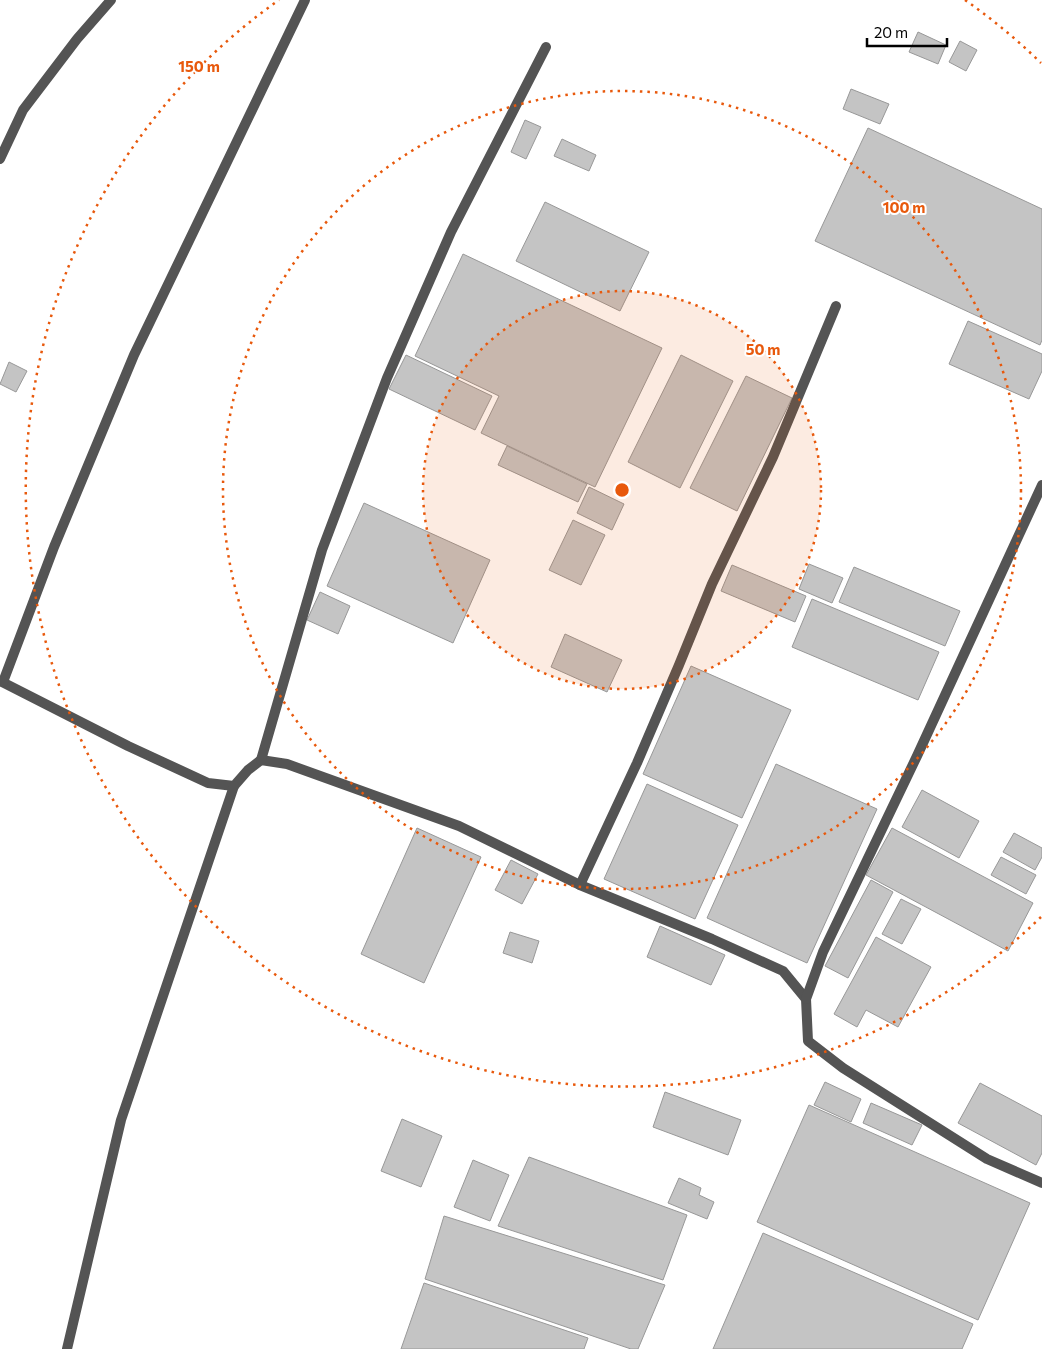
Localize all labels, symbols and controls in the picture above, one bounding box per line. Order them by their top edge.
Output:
scale bar [867,15,947,47]
text: 20 m [874,23,908,41]
text: 150 m [178,57,220,75]
text: 100 m [883,198,925,216]
text: 50 m [746,340,780,358]
centre of rings [613,481,631,499]

